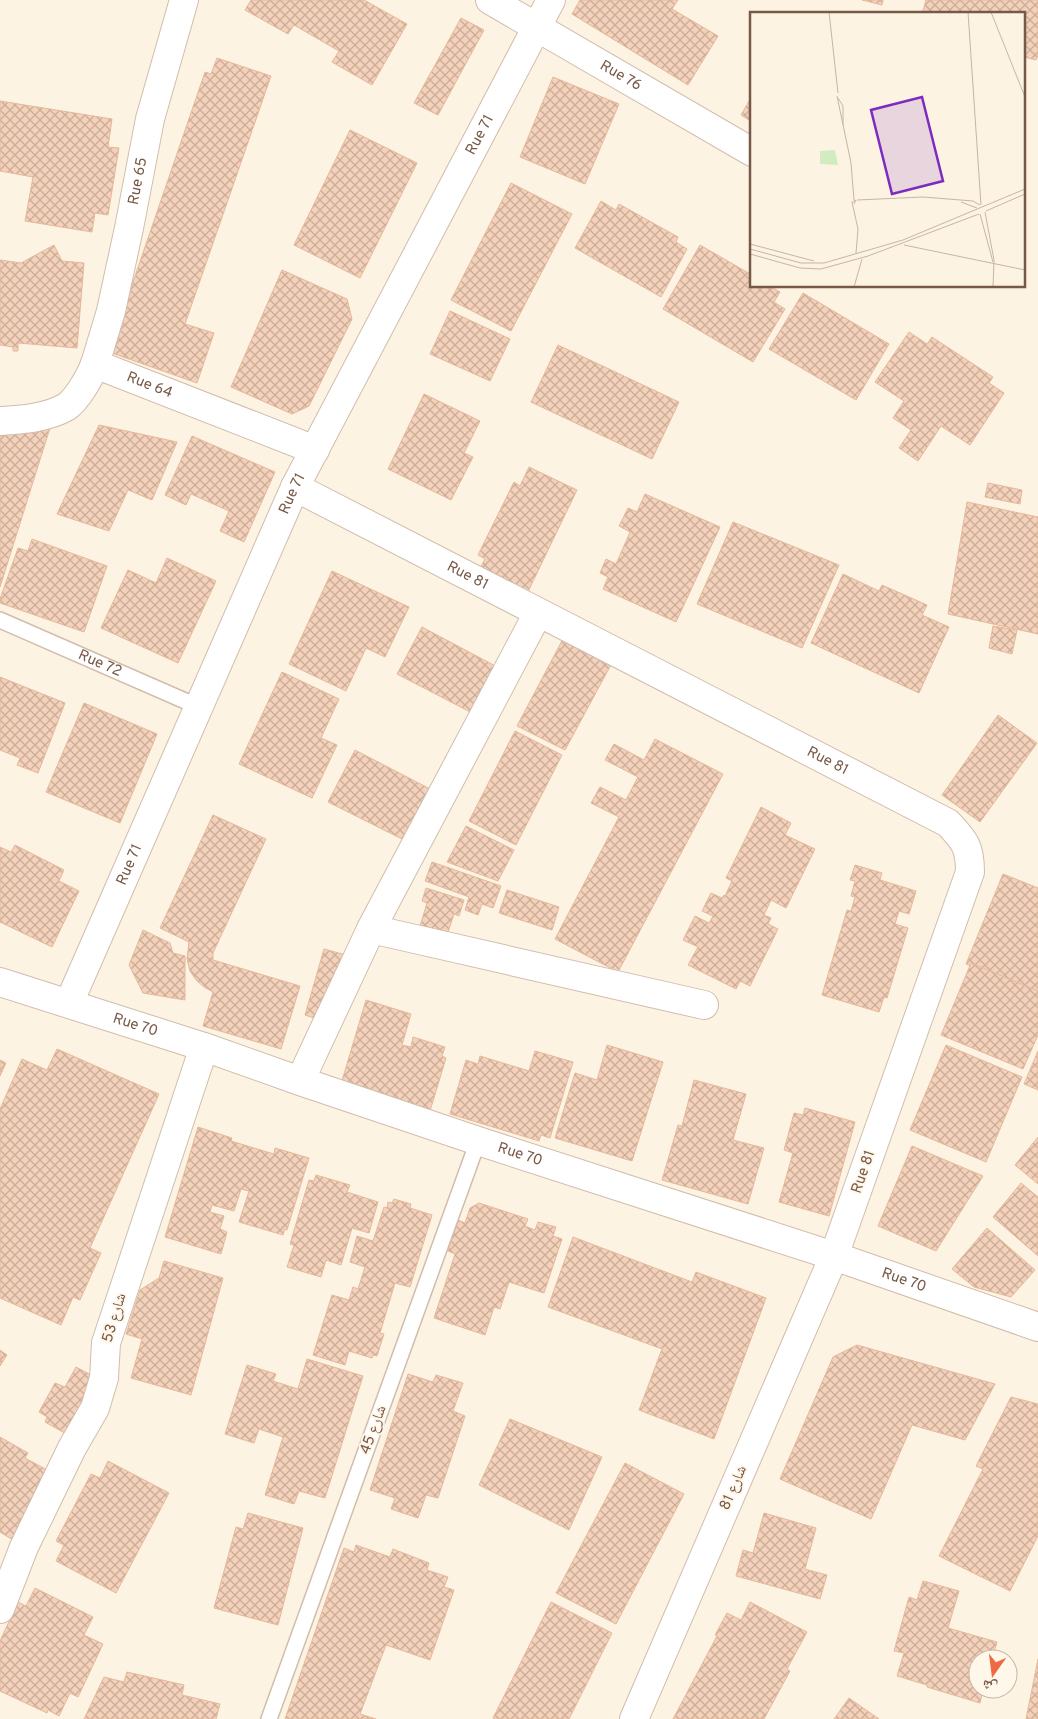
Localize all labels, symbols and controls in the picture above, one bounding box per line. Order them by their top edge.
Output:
inset map [750,12,1026,288]
street label: Rue 76 [596,56,645,95]
street label: Rue 71 [462,112,498,158]
street label: Rue 65 [124,156,152,207]
street label: Rue 64 [124,368,175,403]
street label: Rue 71 [275,470,310,517]
street label: Rue 81 [443,557,492,594]
street label: Rue 72 [75,646,125,682]
street label: Rue 81 [804,742,852,780]
street label: Rue 71 [112,841,147,888]
street label: Rue 70 [110,1009,160,1041]
street label: Rue 70 [495,1138,545,1171]
street label: Rue 81 [848,1148,880,1196]
street label: Rue 70 [879,1264,929,1297]
street label: شارع 53 [99,1291,131,1345]
street label: شارع 45 [356,1403,392,1457]
street label: شارع 81 [716,1463,752,1513]
north arrow [968,1649,1018,1699]
text: ش [981,1675,999,1695]

